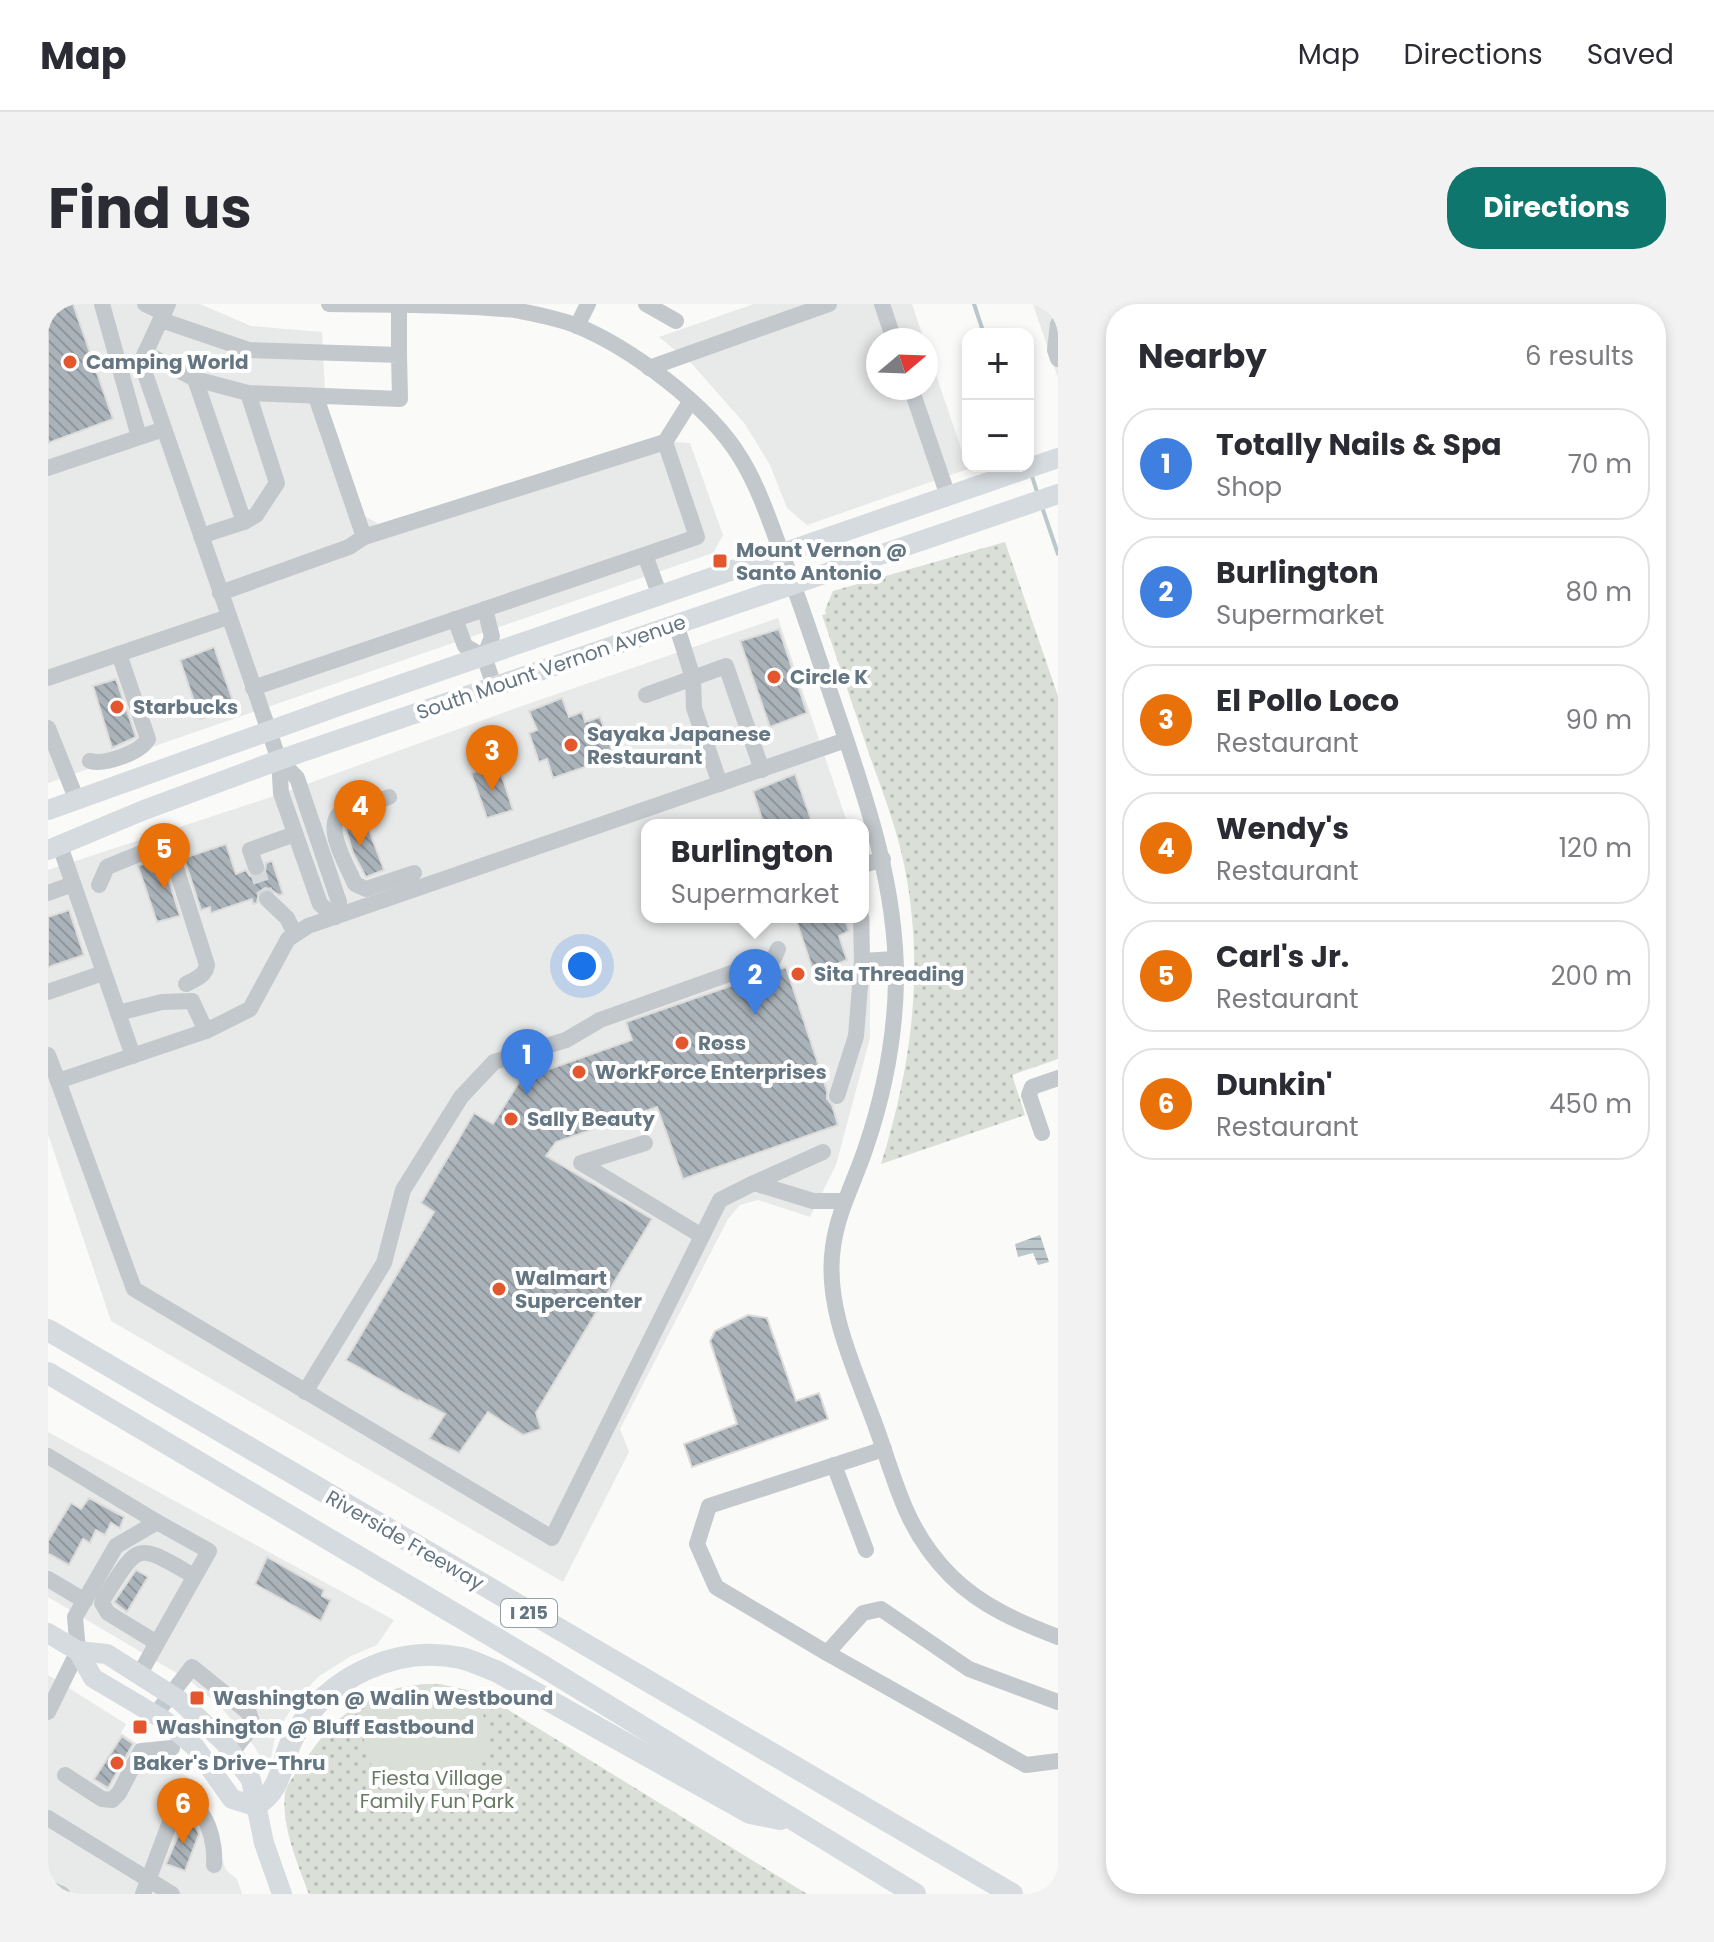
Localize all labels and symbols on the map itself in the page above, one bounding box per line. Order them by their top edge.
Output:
north arrow [866,328,938,400]
place label: Camping World [86,348,249,376]
marker: Camping World [61,353,79,371]
place label: Mount Vernon @ Santo Antonio [736,536,907,587]
marker: Mount Vernon @ Santo Antonio [711,552,729,570]
street label: South Mount Vernon Avenue [413,608,689,726]
place label: Circle K [790,663,868,691]
marker: Circle K [765,668,783,686]
place label: Starbucks [133,693,238,721]
marker: Starbucks [108,698,126,716]
place label: Sayaka Japanese Restaurant [587,720,771,771]
pin: 3 [466,725,518,791]
marker: Sayaka Japanese Restaurant [562,736,580,754]
pin: 4 [334,780,386,846]
pin: 5 [138,823,190,889]
your location [562,946,602,986]
pin: 2 [729,949,781,1015]
place label: Sita Threading [814,960,964,988]
marker: Sita Threading [789,965,807,983]
pin: 1 [501,1029,553,1095]
place label: Ross [698,1029,746,1057]
marker: Ross [673,1034,691,1052]
place label: WorkForce Enterprises [595,1058,827,1086]
marker: WorkForce Enterprises [570,1063,588,1081]
place label: Sally Beauty [527,1105,655,1133]
marker: Sally Beauty [502,1110,520,1128]
place label: Walmart Supercenter [515,1264,643,1315]
marker: Walmart Supercenter [490,1280,508,1298]
street label: Riverside Freeway [321,1483,489,1597]
road number: I 215 [501,1599,557,1627]
place label: Washington @ Walin Westbound [213,1684,553,1712]
marker: Washington @ Walin Westbound [188,1689,206,1707]
place label: Washington @ Bluff Eastbound [156,1713,474,1741]
marker: Washington @ Bluff Eastbound [131,1718,149,1736]
place label: Baker's Drive-Thru [133,1749,326,1777]
marker: Baker's Drive-Thru [108,1754,126,1772]
park label: Fiesta Village Family Fun Park [360,1764,515,1815]
pin: 6 [157,1778,209,1844]

